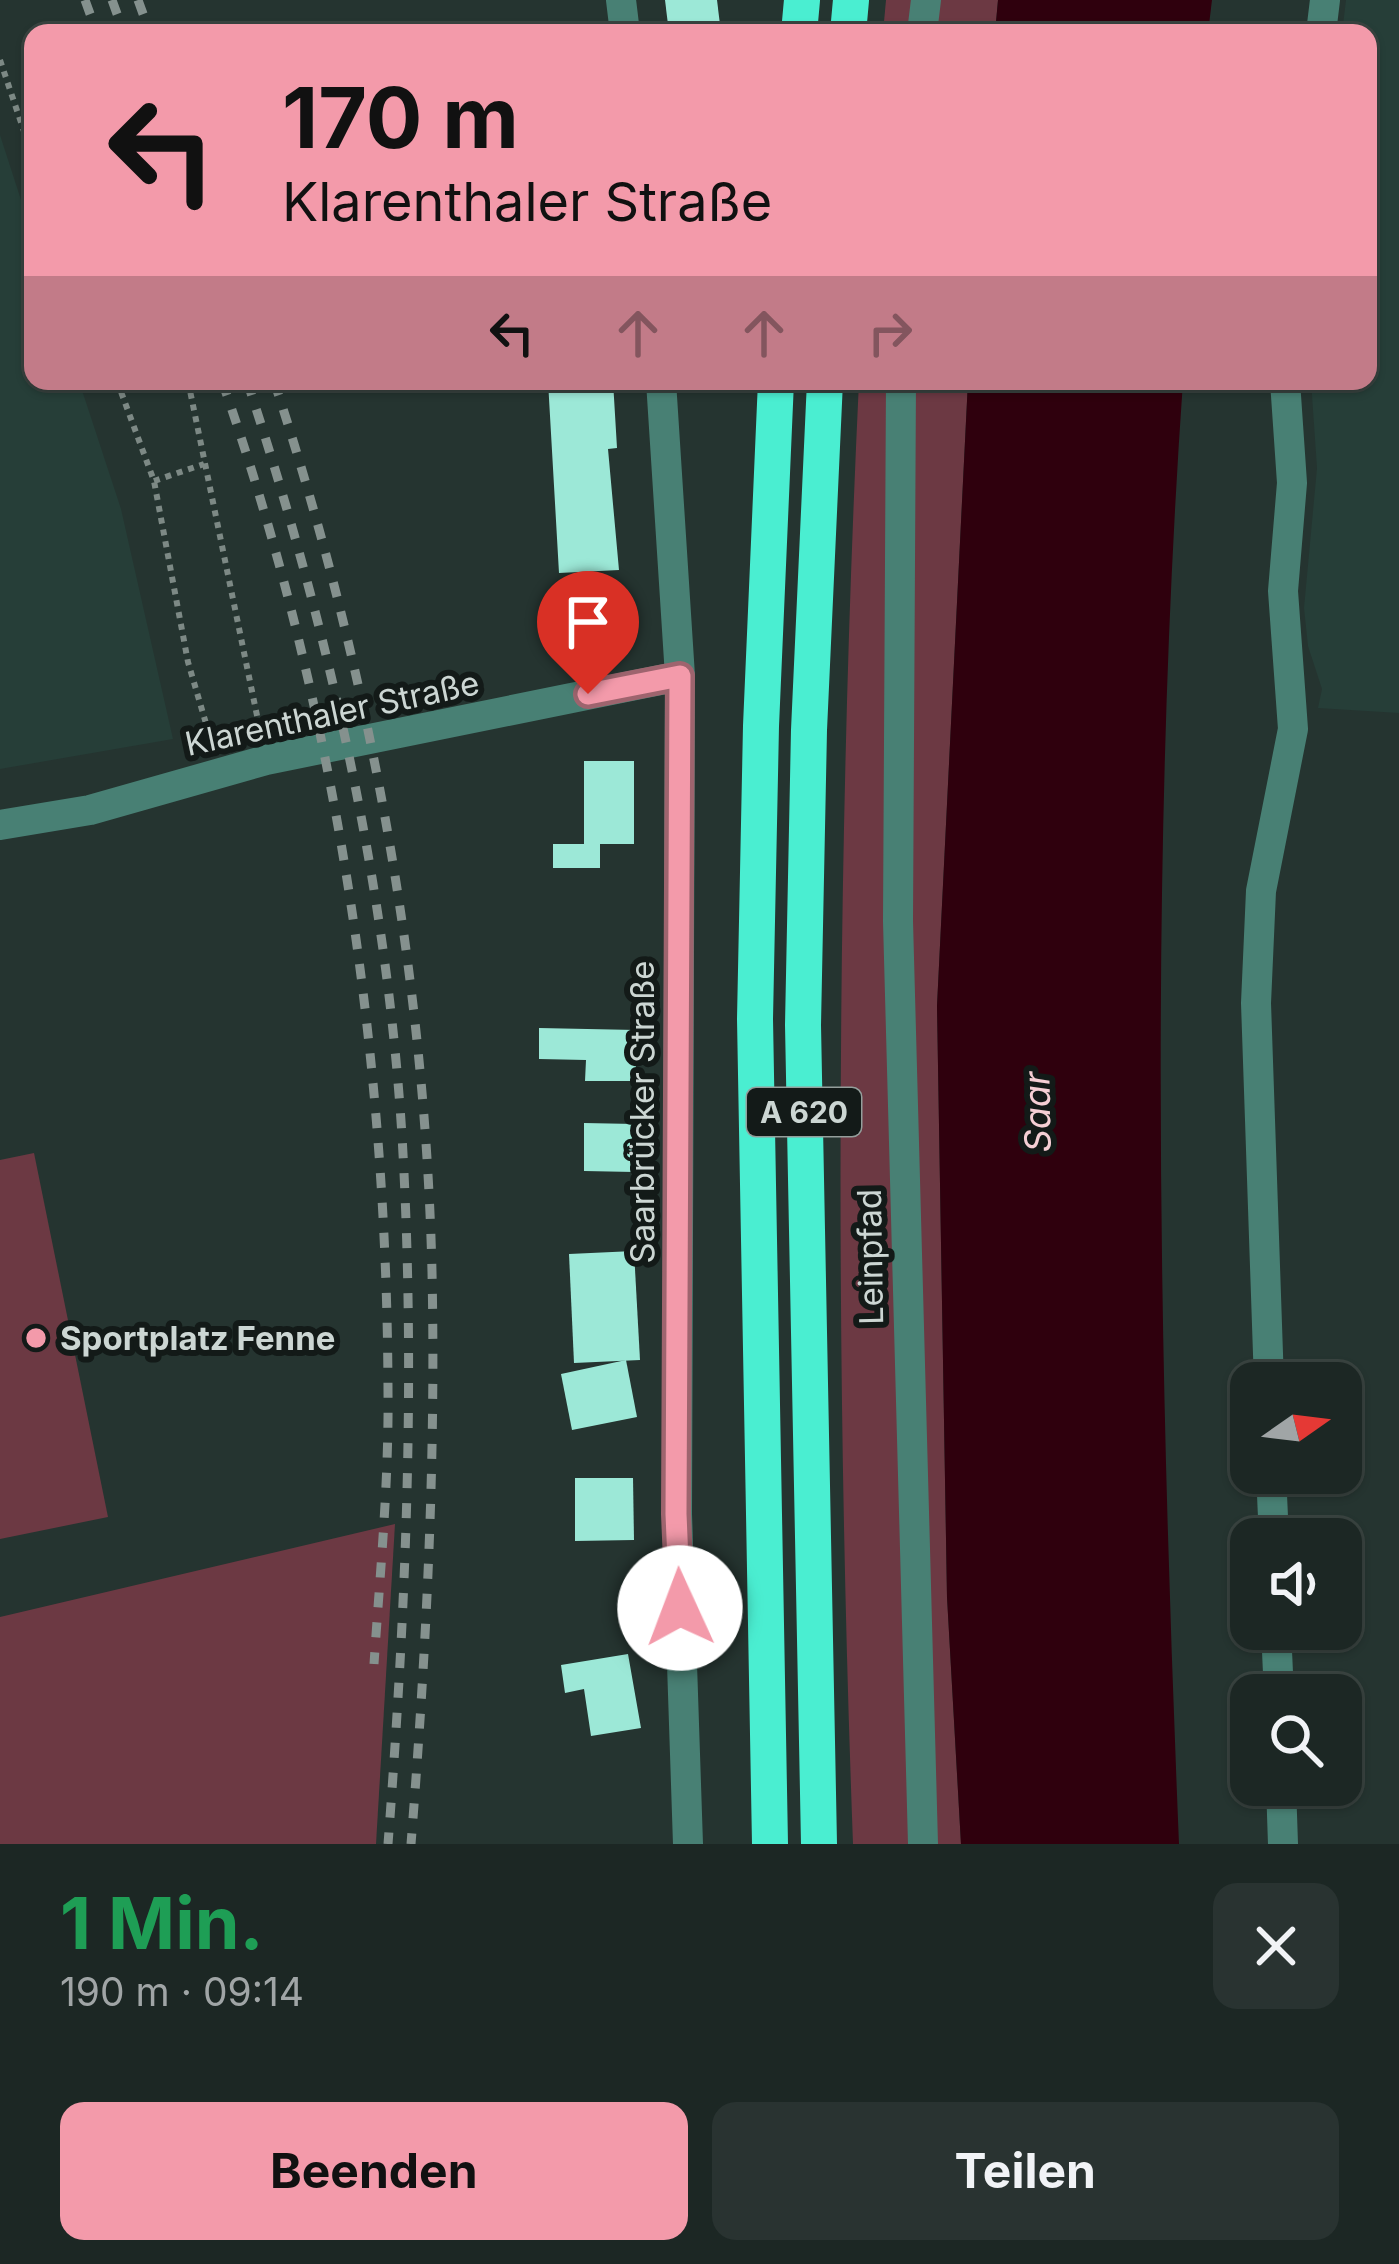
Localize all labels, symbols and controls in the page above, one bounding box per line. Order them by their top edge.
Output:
text: 170 m [282,67,519,168]
icon: left [84,72,240,228]
text: Klarenthaler Straße [282,169,772,234]
icon: left [479,300,545,366]
icon: ahead [605,300,671,366]
icon: ahead [731,300,797,366]
icon: right [857,300,923,366]
pin [537,571,639,694]
icon: arrive [555,589,621,655]
street label: Klarenthaler Straße [181,662,483,764]
street label: Saarbrücker Straße [622,961,662,1263]
water label: Saar [1014,1070,1060,1153]
road number: A 620 [747,1088,861,1136]
street label: Leinpfad [849,1189,891,1325]
place label: Sportplatz Fenne [60,1318,335,1358]
marker: Sportplatz Fenne [23,1325,49,1351]
north arrow [1230,1362,1362,1494]
map controls [1230,1362,1362,1806]
button: sound [1230,1518,1362,1650]
position arrow [617,1545,743,1671]
button: search [1230,1674,1362,1806]
text: 1 Min. [60,1879,264,1966]
button: close [1213,1883,1339,2009]
text: 190 m · 09:14 [60,1968,304,2015]
button: Beenden [60,2102,688,2240]
button: Teilen [712,2102,1339,2240]

